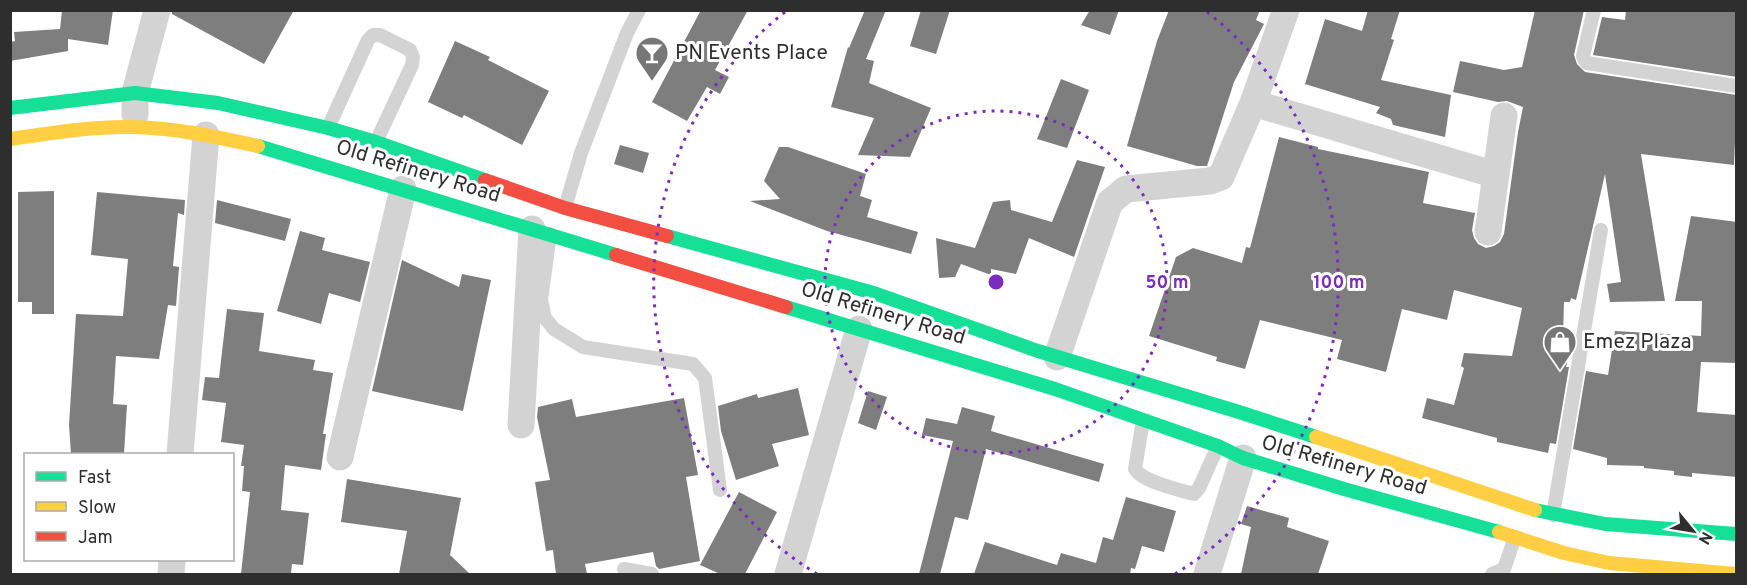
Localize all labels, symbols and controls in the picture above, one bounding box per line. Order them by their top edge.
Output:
bar icon: PN Events Place [634,35,670,82]
place label: PN Events Place [675,40,828,67]
street label: Old Refinery Road [332,134,504,210]
centre of rings [986,272,1006,292]
text: 50 m [1145,272,1189,295]
text: 100 m [1313,272,1365,295]
street label: Old Refinery Road [797,276,969,352]
shop icon: Emez Plaza [1542,324,1578,371]
place label: Emez Plaza [1583,329,1692,356]
street label: Old Refinery Road [1258,429,1430,503]
legend [24,453,234,561]
text: Fast [78,467,111,490]
text: Slow [78,497,116,520]
north arrow [1663,501,1723,561]
text: Jam [78,527,113,550]
text: N [1693,528,1716,547]

